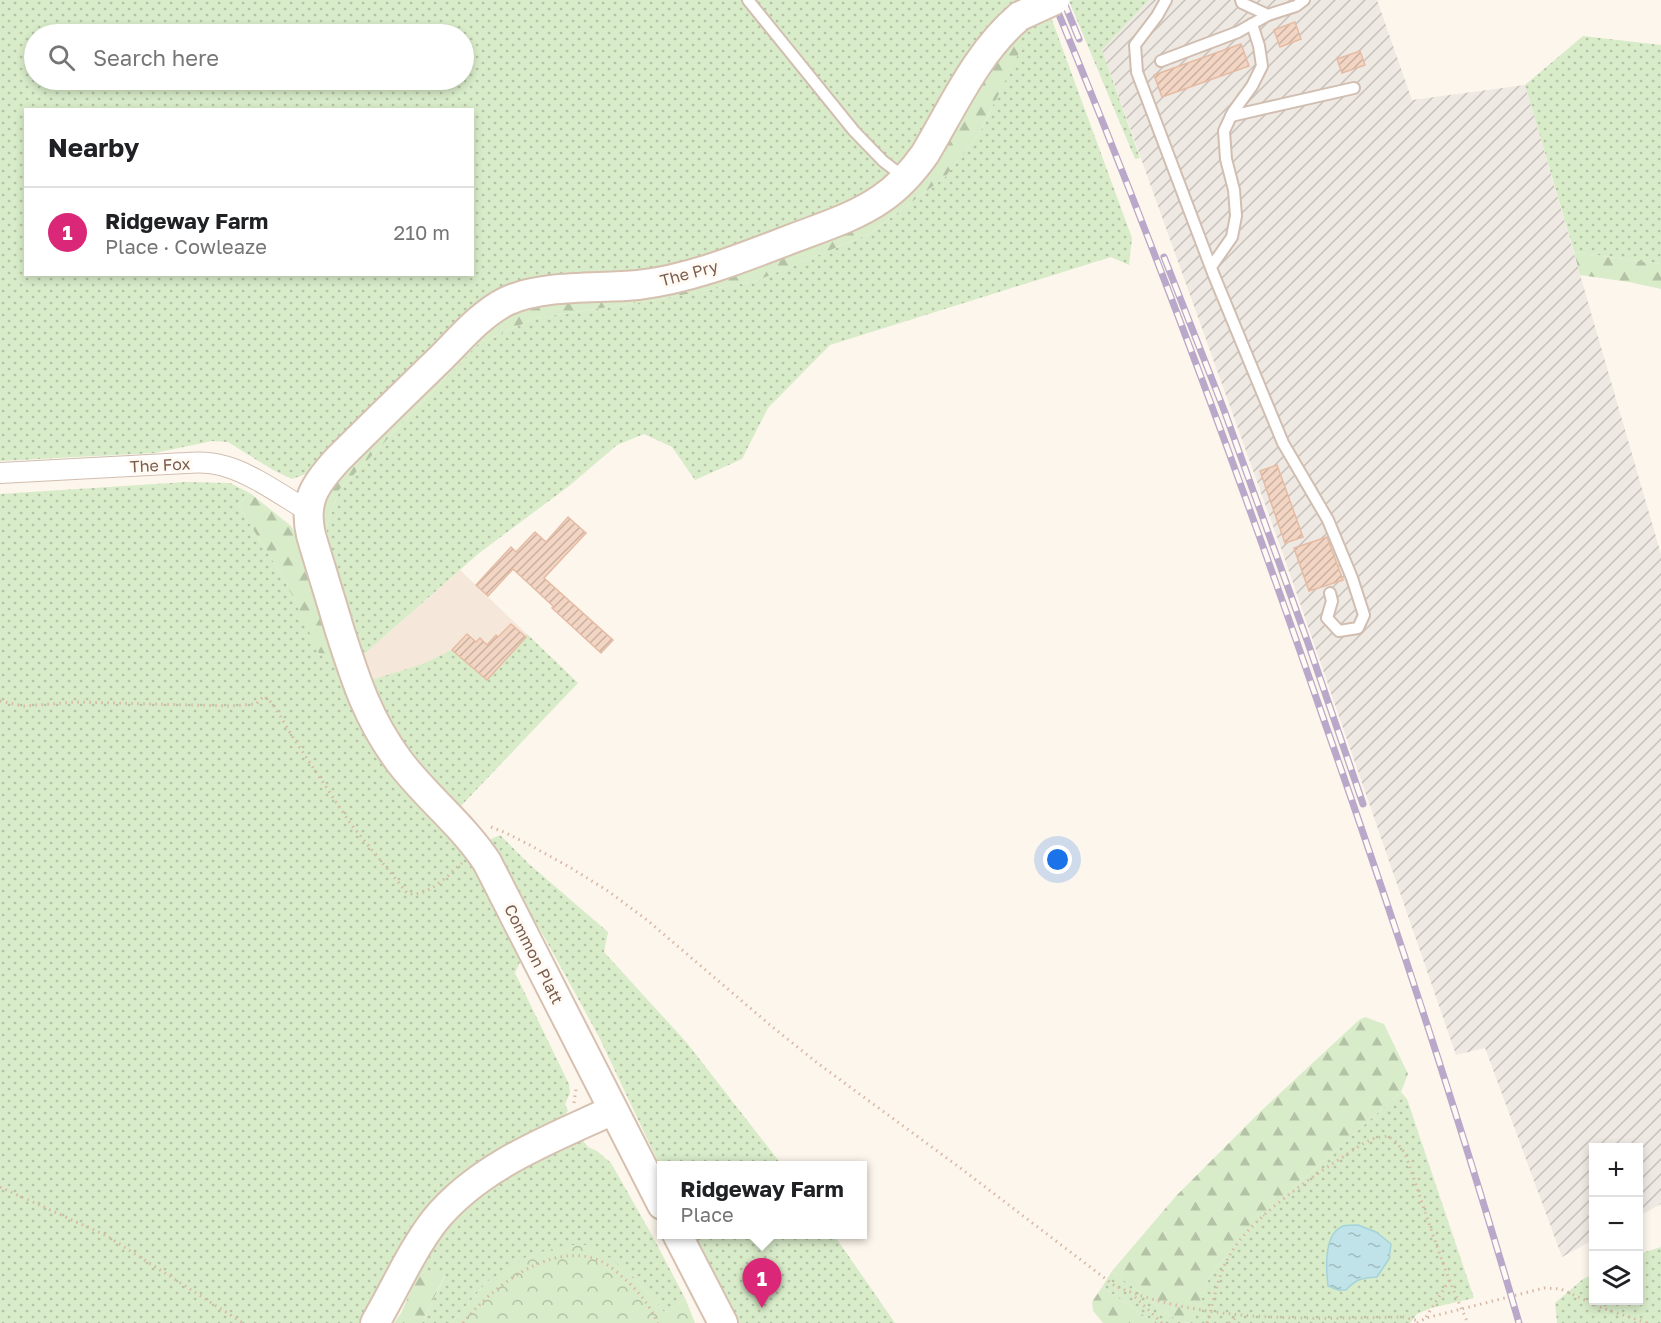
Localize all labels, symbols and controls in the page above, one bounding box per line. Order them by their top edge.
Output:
search box [24,24,474,90]
icon: search [45,41,78,74]
text: Search here [93,44,219,71]
text: Nearby [48,132,139,163]
text: Ridgeway Farm [105,207,268,234]
text: 1 [62,220,73,244]
text: 210 m [394,220,450,244]
text: Place · Cowleaze [105,234,267,258]
street label: The Pry [658,256,720,290]
street label: The Fox [129,453,191,477]
your location [1043,845,1072,874]
street label: Common Platt [500,901,568,1007]
map controls [1589,1143,1643,1305]
button: + [1589,1143,1643,1197]
popup [657,1161,867,1239]
text: Ridgeway Farm [680,1175,844,1202]
button: − [1589,1197,1643,1251]
text: Place [680,1202,734,1226]
button: layers [1589,1251,1643,1305]
pin: 1 [742,1258,782,1308]

